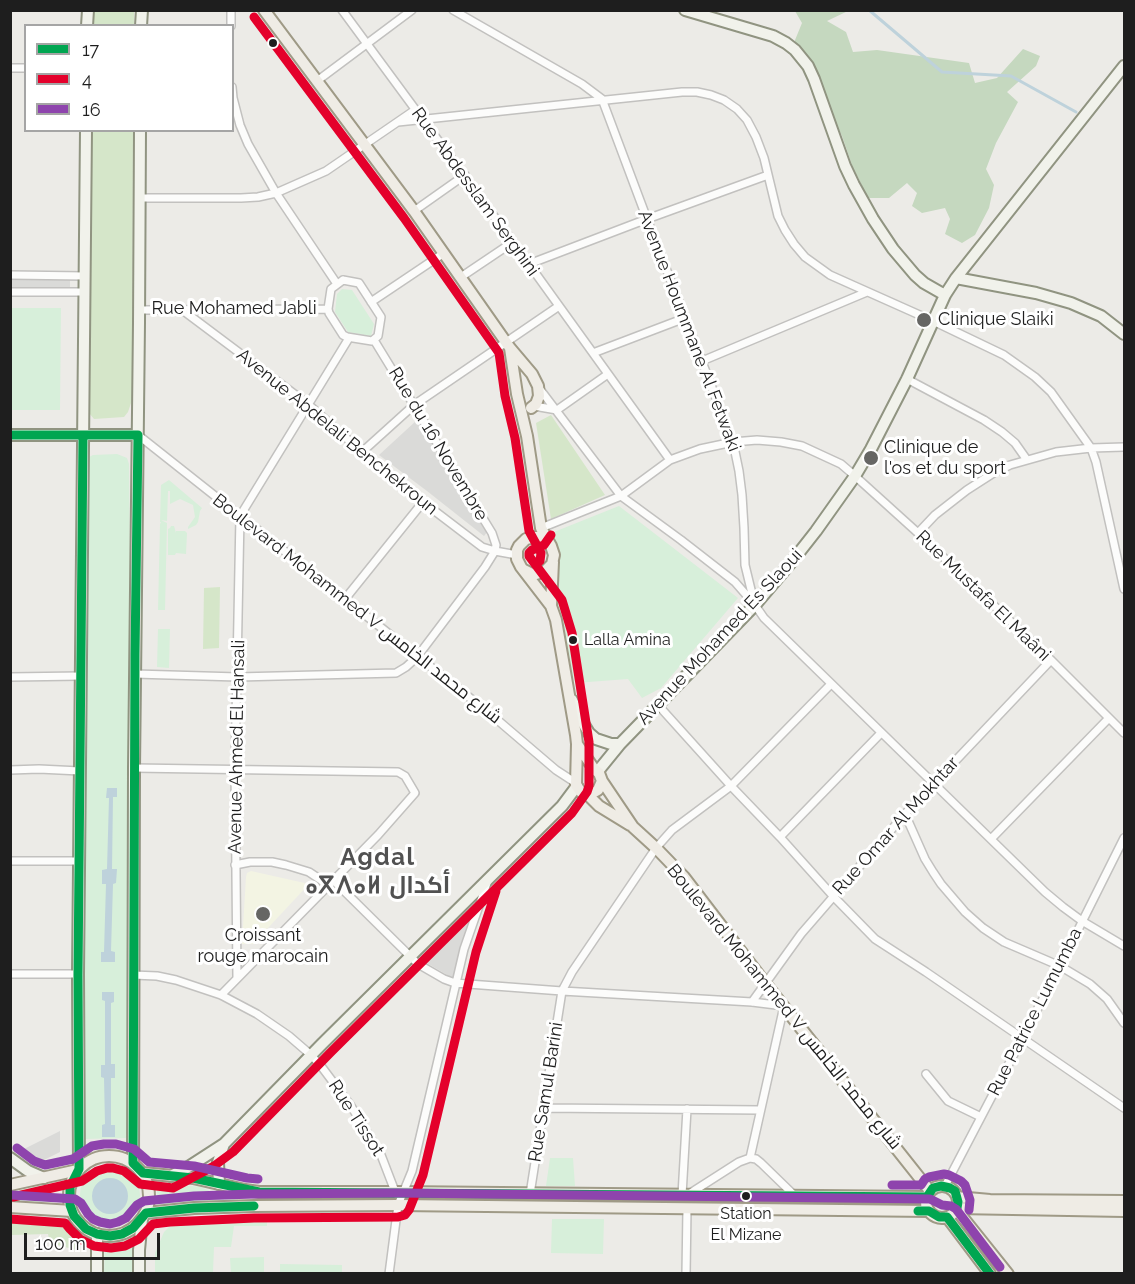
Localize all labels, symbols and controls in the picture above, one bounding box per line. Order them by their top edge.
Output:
legend [24,24,234,132]
unlabelled marker [267,37,279,49]
text: 17 [82,39,99,60]
text: 4 [82,69,92,90]
text: 16 [82,99,101,120]
street label: Rue Abdesslam Serghini [407,103,543,281]
street label: Avenue Hoummane Al Fetwaki [633,207,745,455]
street label: Rue Mohamed Jabli [151,298,317,320]
place label: Clinique Slaiki [938,309,1054,331]
marker: Clinique Slaiki [915,311,933,329]
street label: Avenue Abdelali Benchekroun [232,344,442,520]
street label: Rue du 16 Novembre [384,363,492,525]
place label: Clinique de l'os et du sport [884,437,1006,480]
marker: Clinique de l'os et du sport [862,449,880,467]
street label: Boulevard Mohammed V شارع محمد الخامس [208,489,506,729]
street label: Rue Mustafa El Maâni [911,526,1055,666]
street label: Avenue Mohamed Es Slaoui [633,545,807,729]
place label: Lalla Amina [584,630,671,650]
marker: Lalla Amina [567,634,579,646]
street label: Avenue Ahmed El Hansali [224,640,250,854]
street label: Rue Omar Al Mokhtar [828,753,964,899]
district label: Agdal ⴰⴳⴷⴰⵍ أكدال [310,844,446,900]
street label: Boulevard Mohammed V شارع محمد الخامس [662,860,906,1154]
marker: Croissant rouge marocain [254,905,272,923]
place label: Croissant rouge marocain [198,925,328,968]
street label: Rue Patrice Lumumba [983,925,1087,1099]
street label: Rue Samul Barini [524,1020,568,1164]
street label: Rue Tissot [323,1076,389,1160]
marker: Station El Mizane [740,1190,752,1202]
place label: Station El Mizane [710,1204,782,1242]
scale bar [27,1221,164,1259]
text: 100 m [35,1233,86,1254]

